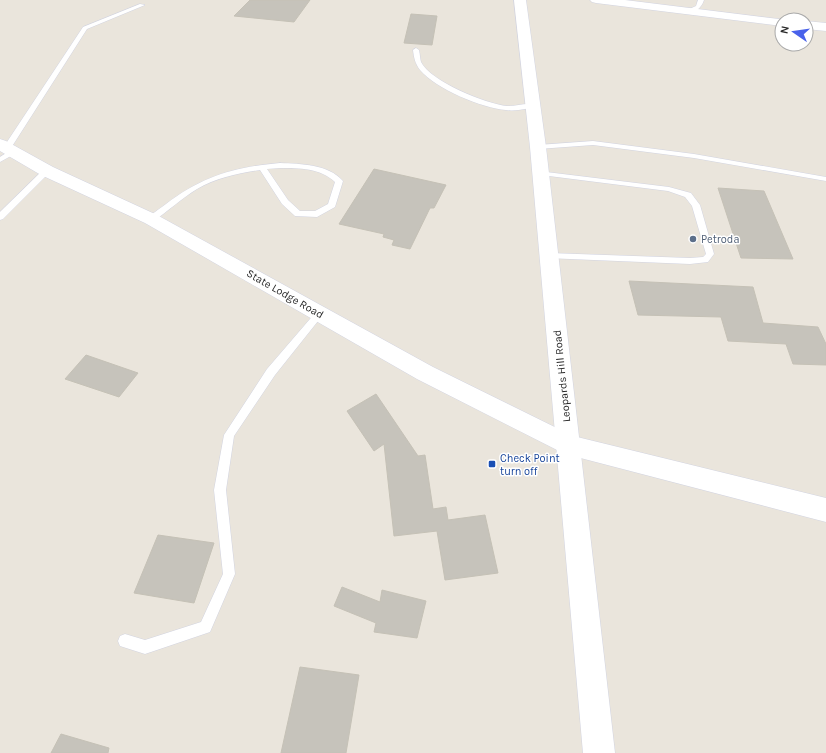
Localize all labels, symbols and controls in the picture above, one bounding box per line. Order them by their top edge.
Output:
north arrow [774,12,814,52]
text: N [778,25,792,35]
place label: Petroda [701,233,739,246]
marker: Petroda [688,234,698,244]
street label: State Lodge Road [244,267,326,321]
street label: Leopards Hill Road [551,329,573,423]
place label: Check Point turn off [500,452,560,478]
marker: Check Point turn off [487,459,497,469]

